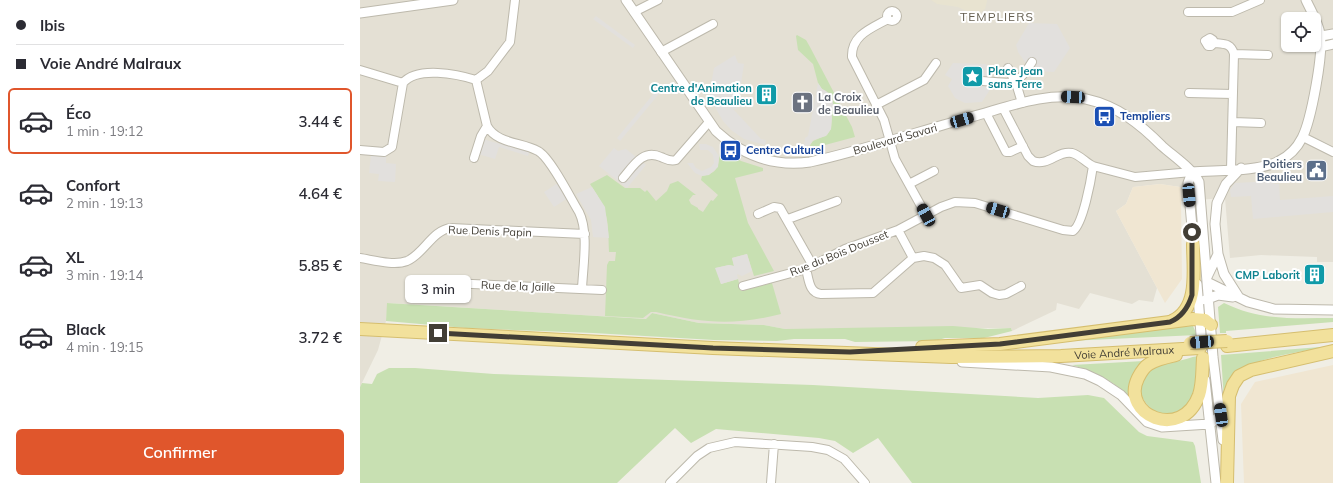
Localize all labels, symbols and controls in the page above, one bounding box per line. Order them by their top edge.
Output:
district label: TEMPLIERS [960,9,1034,24]
map controls [1281,12,1321,52]
button: locate [1281,12,1321,52]
text: Ibis [40,16,65,35]
text: Voie André Malraux [40,54,181,73]
place icon: Place Jean sans Terre [959,64,985,90]
place label: Place Jean sans Terre [988,64,1043,91]
place label: Centre d'Animation de Beaulieu [651,81,752,108]
building icon: Centre d'Animation de Beaulieu [754,81,780,107]
church icon: La Croix de Beaulieu [790,90,816,116]
place label: La Croix de Beaulieu [818,90,879,117]
car [1061,90,1085,104]
icon: car [18,103,54,139]
bus stop icon: Templiers [1091,103,1117,129]
text: Éco [66,104,91,123]
place label: Templiers [1120,109,1171,123]
car [949,111,975,129]
text: 3.44 € [298,112,342,131]
street label: Boulevard Savari [851,120,939,158]
text: 1 min · 19:12 [66,123,143,139]
bus stop icon: Centre Culturel [717,137,743,163]
place label: Centre Culturel [746,143,824,157]
place label: Poitiers Beaulieu [1257,157,1302,184]
public building icon: Poitiers Beaulieu [1304,157,1330,183]
icon: car [18,175,54,211]
text: Confort [66,176,120,195]
car [1182,183,1196,207]
text: 4.64 € [298,184,342,203]
text: 2 min · 19:13 [66,195,143,211]
car [985,201,1011,219]
car [915,202,937,228]
street label: Rue Denis Papin [448,223,532,239]
route start [1183,223,1201,241]
street label: Rue du Bois Dousset [788,227,890,279]
icon: car [18,247,54,283]
text: XL [66,248,84,267]
text: 5.85 € [298,256,342,275]
building icon: CMP Laborit [1302,262,1328,288]
text: 3 min · 19:14 [66,267,143,283]
place label: CMP Laborit [1235,268,1300,282]
callout: 3 min [405,275,471,303]
street label: Rue de la Jaille [481,278,555,294]
text: 3 min [421,281,455,297]
icon: car [18,319,54,355]
text: Black [66,320,105,339]
route end [429,324,447,342]
text: 3.72 € [298,328,342,347]
car [1190,335,1214,349]
text: 4 min · 19:15 [66,339,143,355]
street label: Voie André Malraux [1074,342,1175,362]
car [1213,402,1229,428]
button: Confirmer [16,429,344,475]

